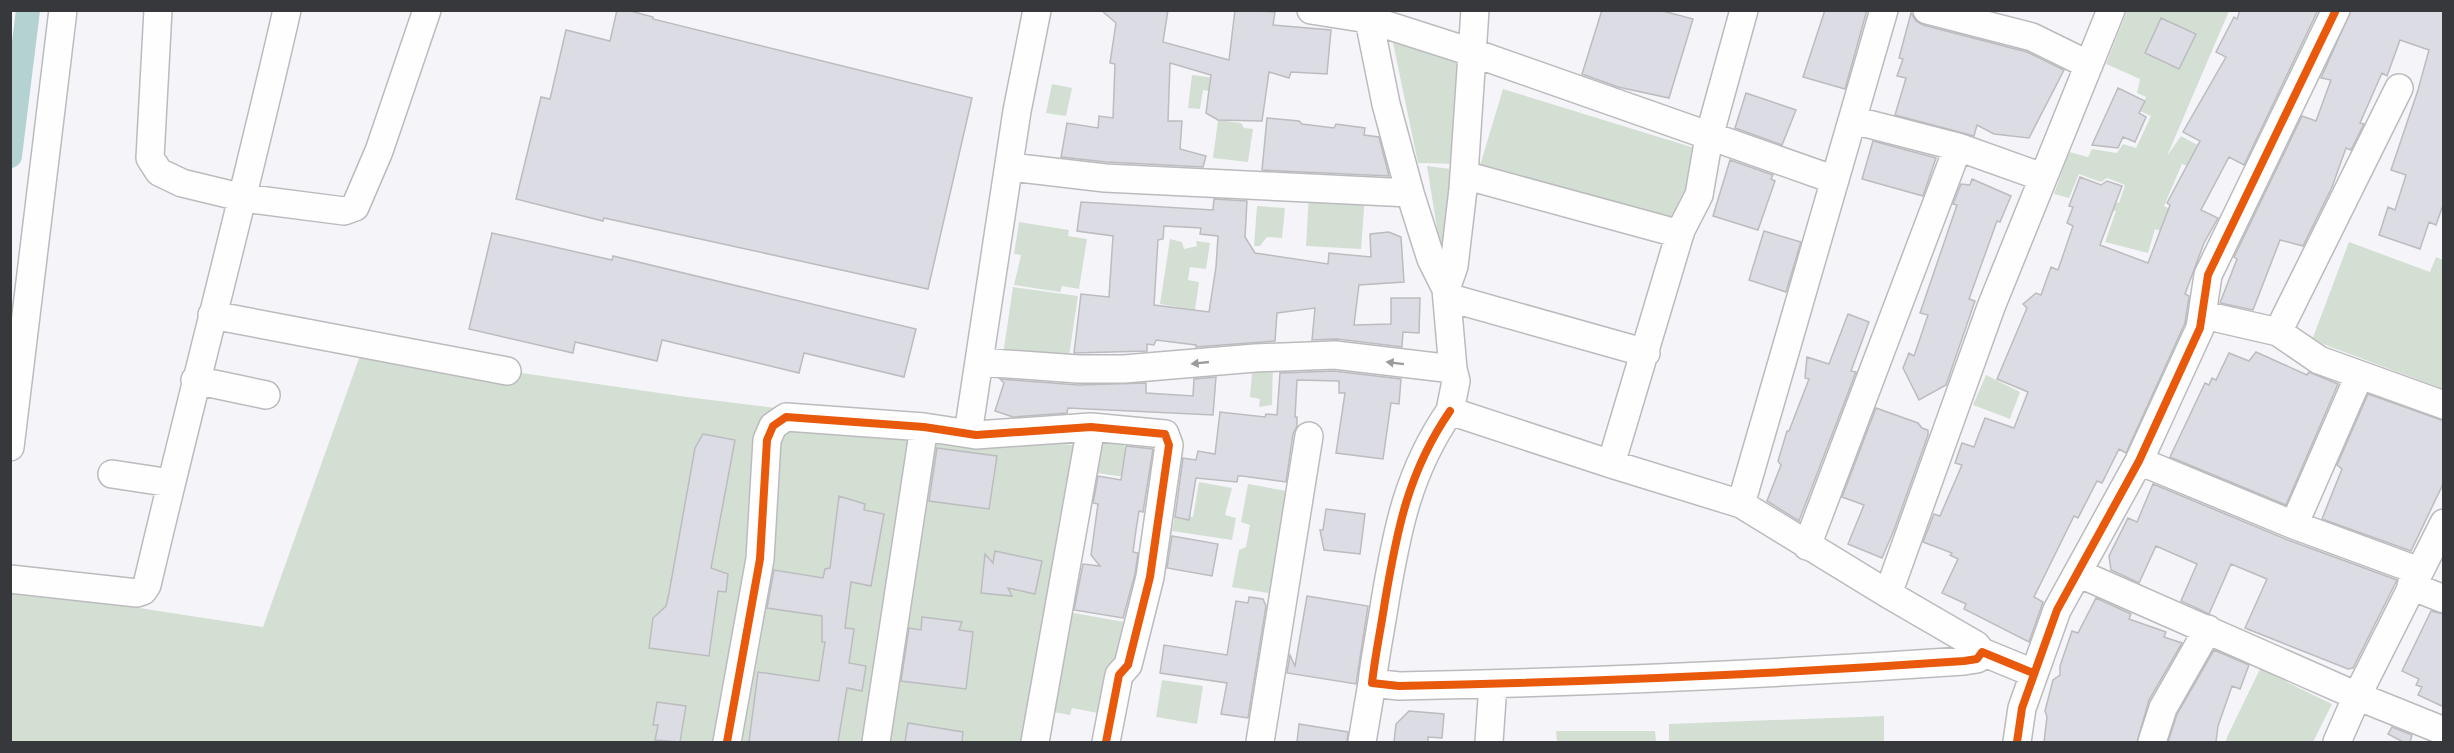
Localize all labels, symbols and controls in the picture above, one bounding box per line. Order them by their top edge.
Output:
one-way arrow [1191,358,1210,368]
one-way arrow [1385,358,1404,367]

